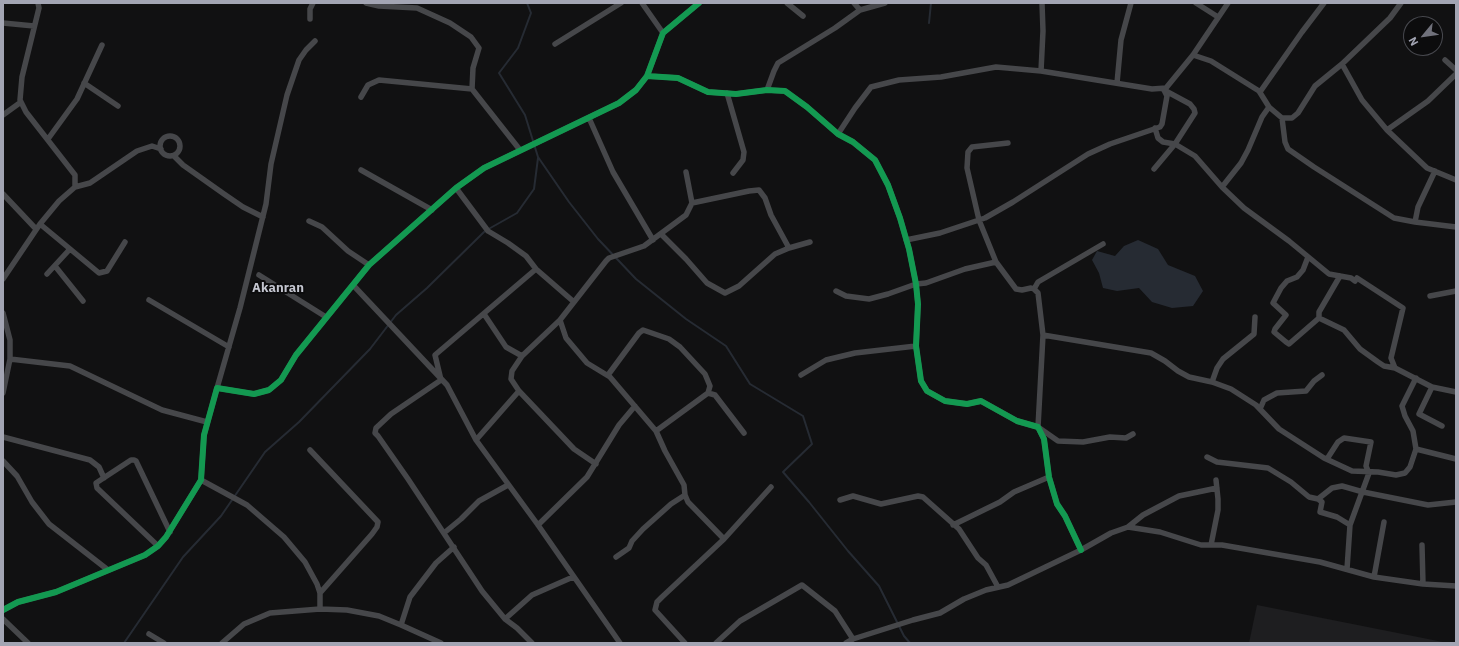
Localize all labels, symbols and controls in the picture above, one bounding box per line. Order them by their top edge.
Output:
north arrow [1403,16,1443,56]
text: N [1405,34,1421,48]
district label: Akanran [252,280,304,296]

